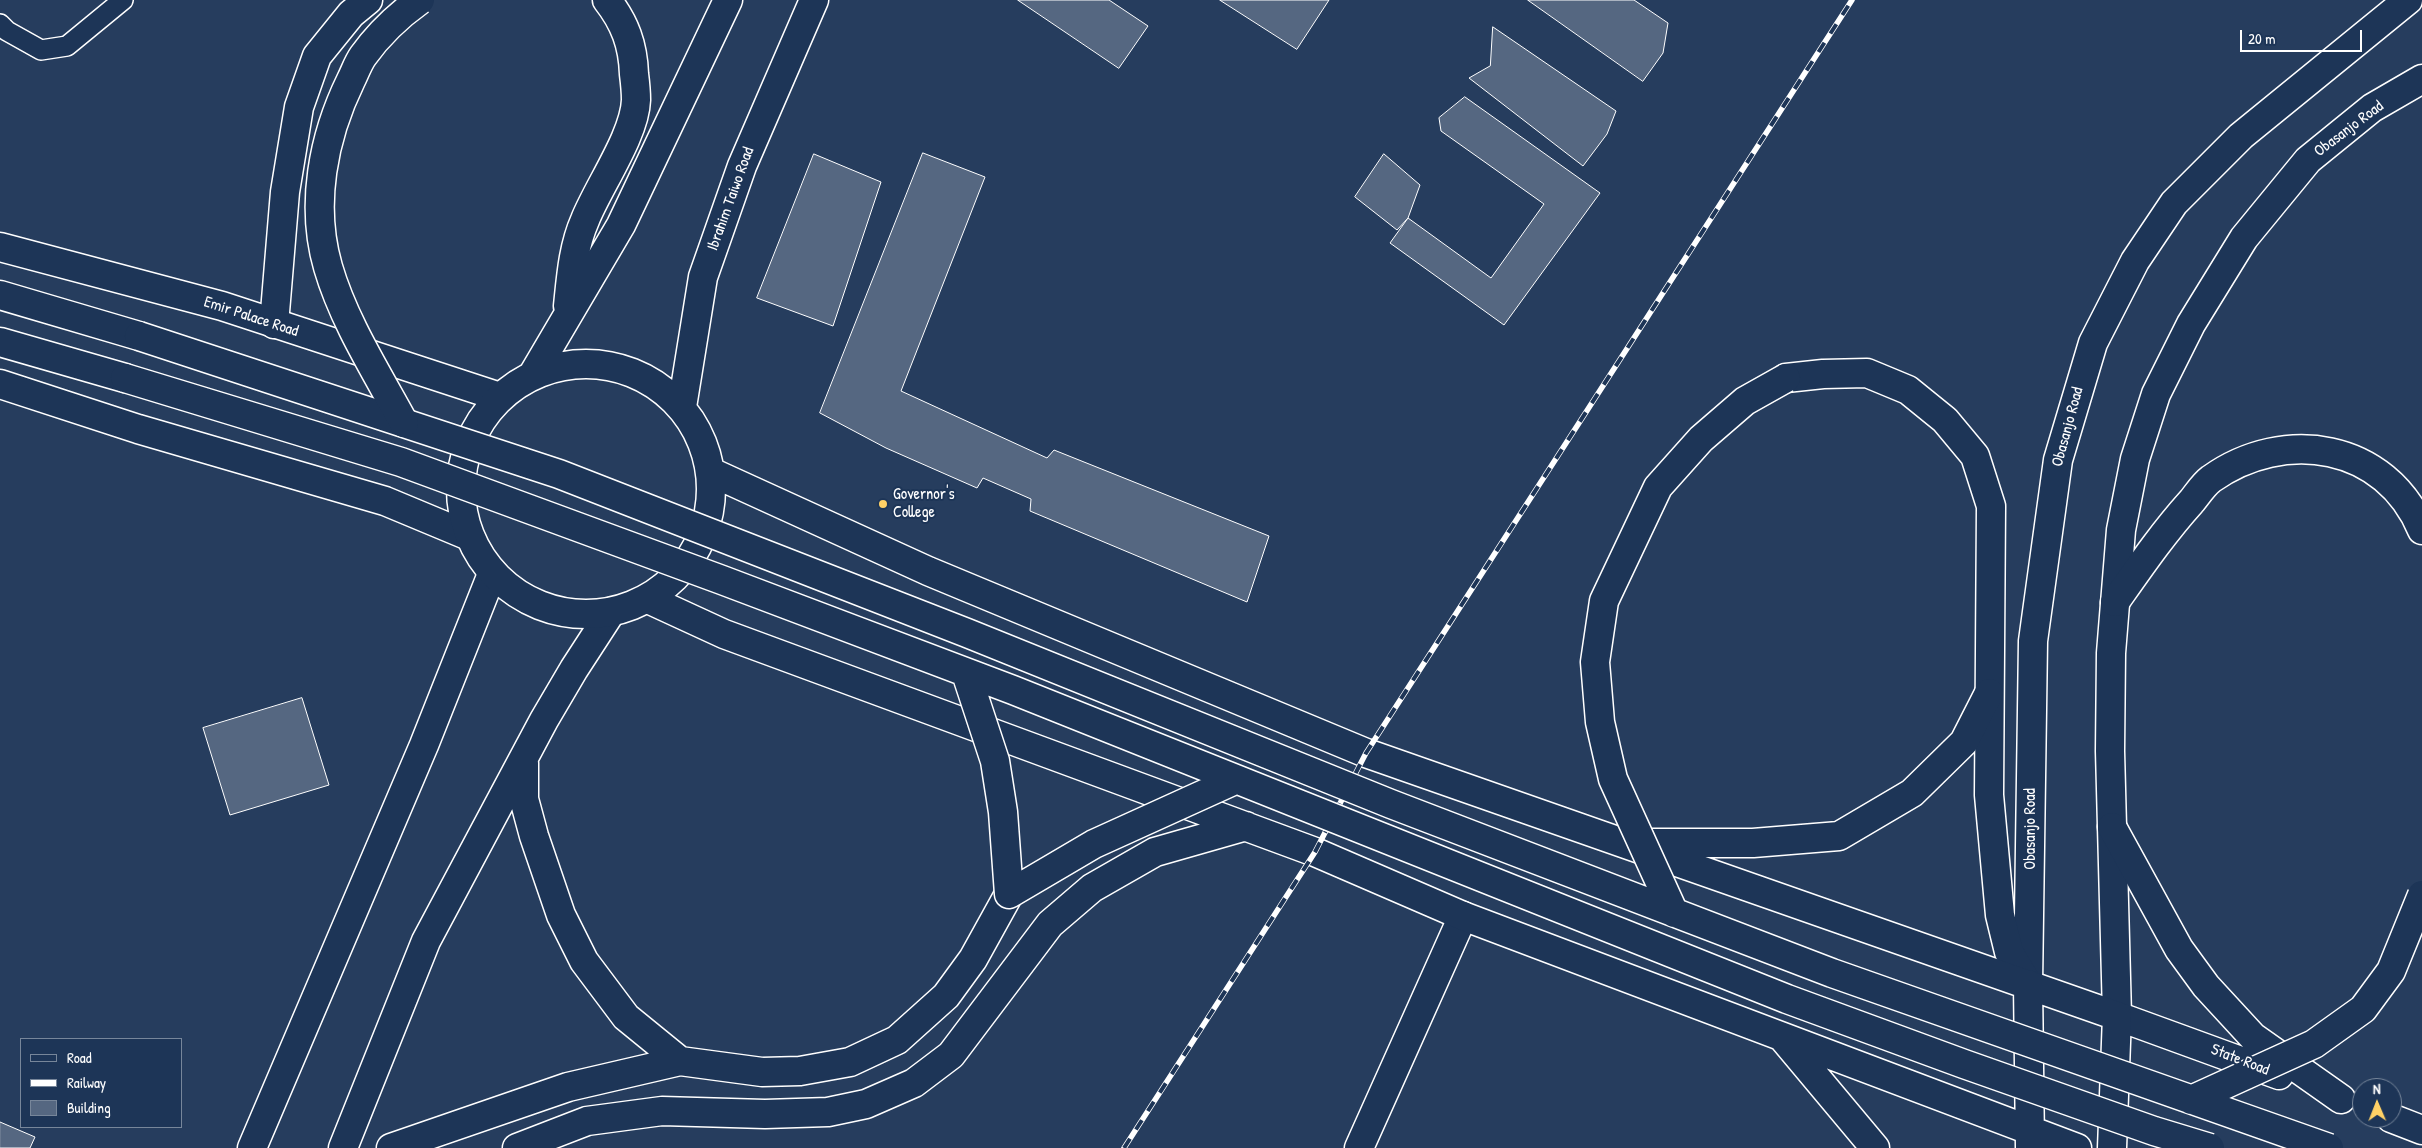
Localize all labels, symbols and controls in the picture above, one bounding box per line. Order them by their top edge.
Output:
scale bar [2242,20,2364,52]
text: 20 m [2248,28,2275,49]
street label: Obasanjo Road [2311,97,2387,161]
street label: Ibrahim Taiwo Road [703,145,759,253]
street label: Emir Palace Road [201,293,301,341]
street label: Obasanjo Road [2048,385,2088,469]
place label: Governor's College [893,485,955,523]
marker: Governor's College [877,498,889,510]
street label: Obasanjo Road [2021,788,2041,870]
legend [20,1038,182,1128]
street label: State Road [2208,1040,2272,1080]
text: Road [67,1047,92,1068]
text: Railway [67,1072,106,1093]
north arrow [2352,1078,2402,1128]
text: N [2373,1079,2381,1098]
text: Building [67,1097,111,1118]

